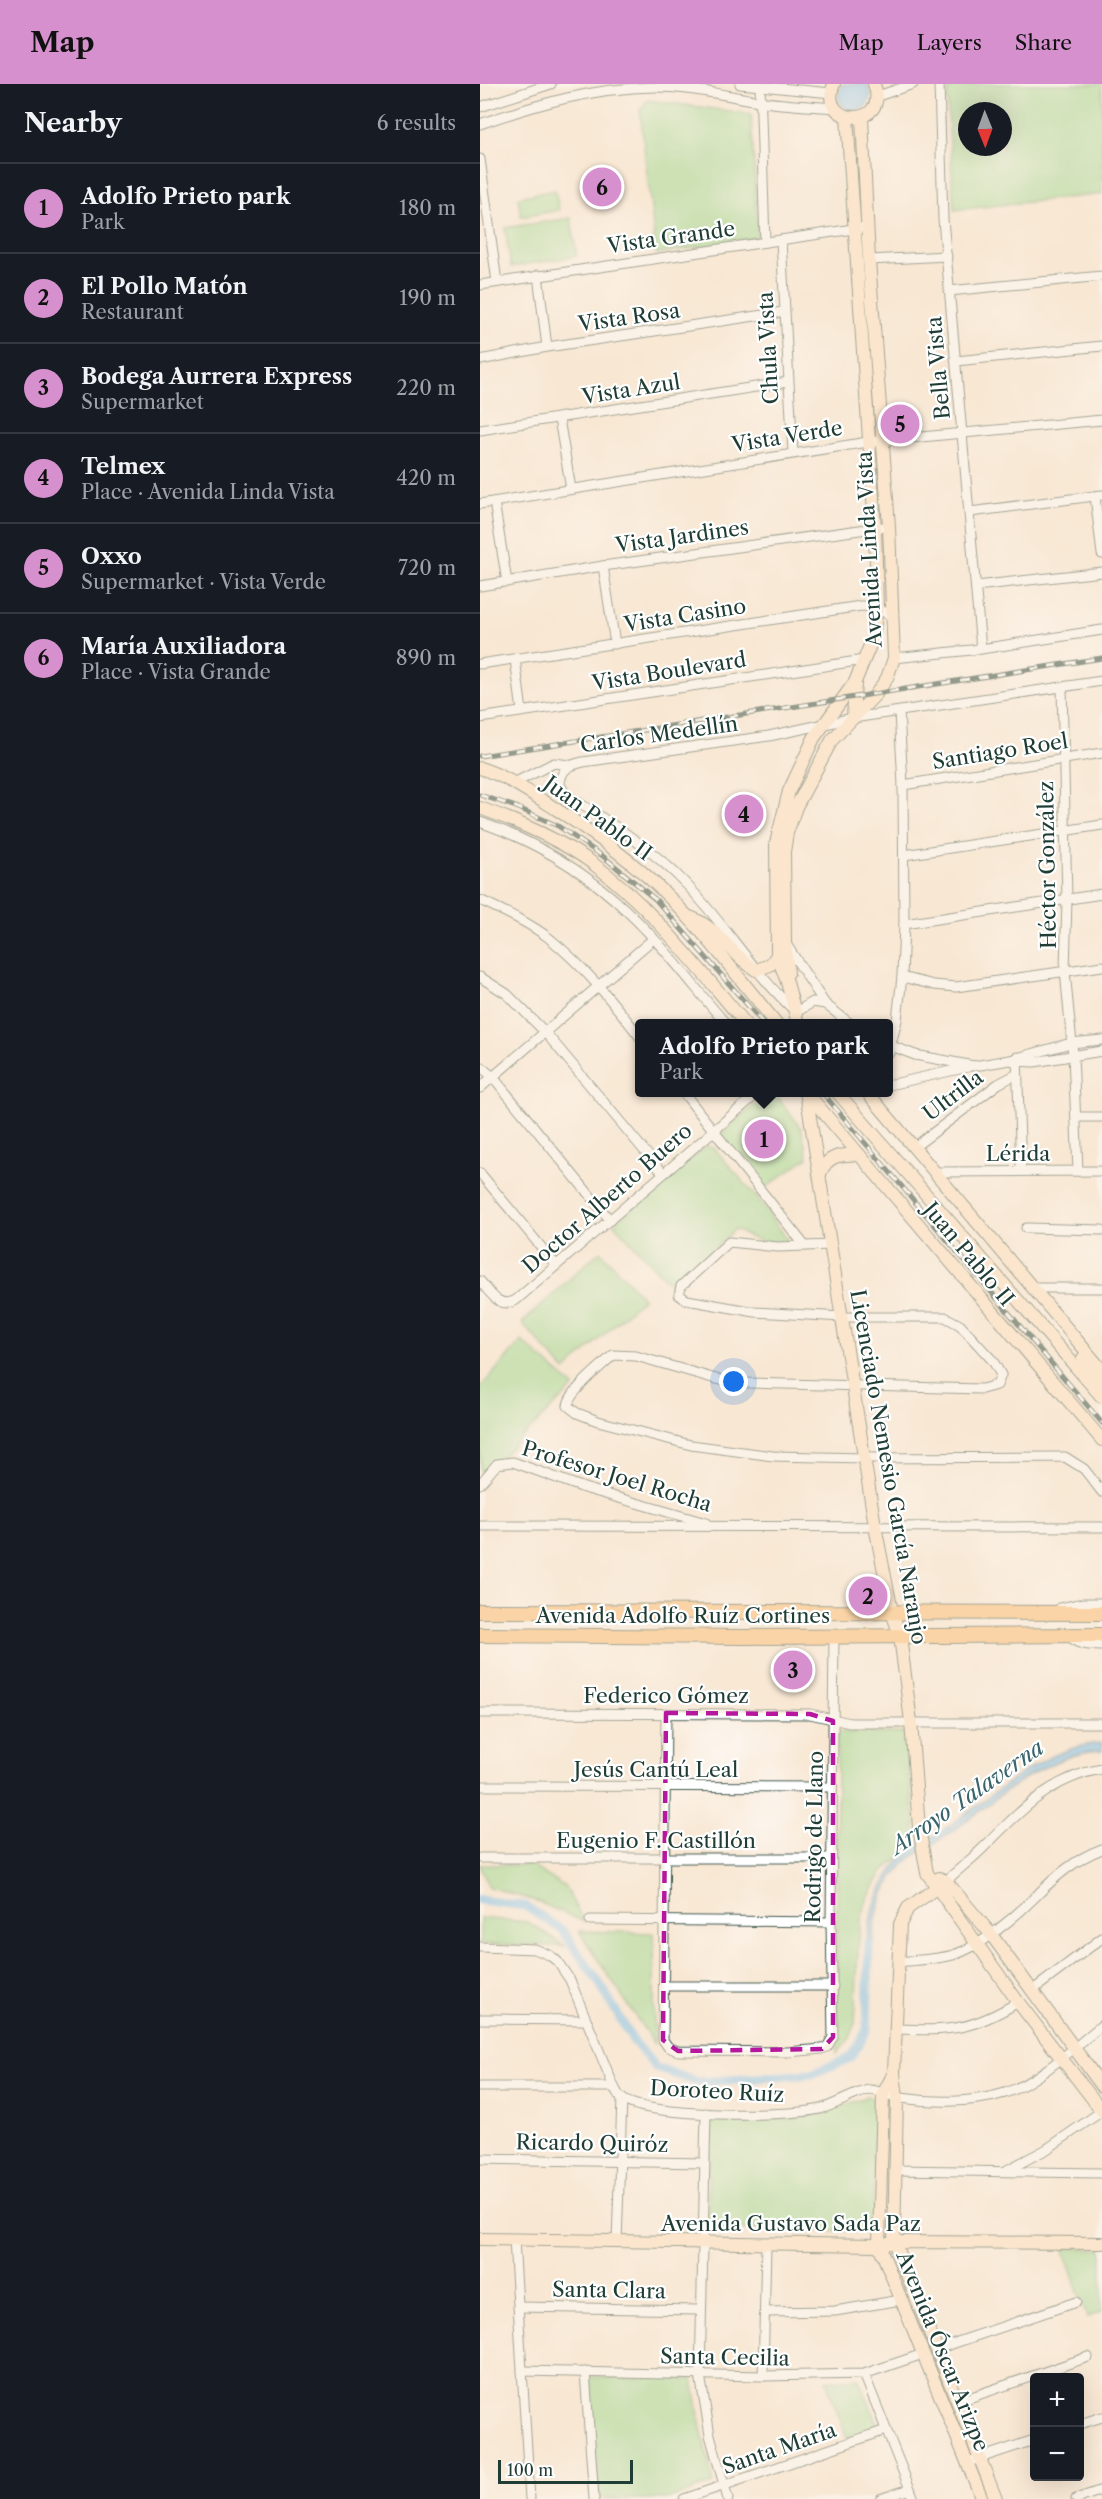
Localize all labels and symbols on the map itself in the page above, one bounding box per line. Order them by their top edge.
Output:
north arrow [958,102,1012,156]
pin: 6 [582,164,622,210]
street label: Vista Grande [604,216,737,258]
street label: Chula Vista [753,290,783,405]
street label: Vista Rosa [575,297,682,337]
street label: Bella Vista [921,314,955,421]
street label: Vista Azul [579,369,682,409]
pin: 5 [880,402,920,446]
street label: Vista Verde [729,415,844,457]
street label: Avenida Linda Vista [851,449,887,649]
street label: Vista Jardines [613,514,750,558]
street label: Vista Casino [621,593,748,637]
street label: Vista Boulevard [589,646,748,696]
street label: Carlos Medellín [579,711,739,757]
street label: Santiago Roel [930,728,1070,774]
street label: Juan Pablo II [537,769,657,866]
street label: Héctor González [1033,781,1061,949]
pin: 4 [724,792,764,836]
street label: Ultrilla [918,1064,989,1126]
pin: 1 [744,1116,784,1162]
street label: Doctor Alberto Buero [517,1118,697,1278]
street label: Lérida [986,1141,1051,1166]
street label: Juan Pablo II [916,1195,1020,1311]
street label: Licenciado Nemesio García Naranjo [845,1288,933,1646]
your location [719,1367,748,1396]
street label: Profesor Joel Rocha [519,1435,716,1517]
pin: 2 [848,1574,888,1618]
street label: Avenida Adolfo Ruíz Cortines [535,1603,830,1628]
pin: 3 [774,1648,812,1692]
street label: Federico Gómez [583,1683,749,1708]
water label: Arroyo Talaverna [883,1734,1049,1862]
street label: Rodrigo de Llano [800,1750,828,1924]
street label: Jesús Cantú Leal [571,1757,738,1782]
street label: Eugenio F. Castillón [556,1828,756,1853]
street label: Doroteo Ruíz [649,2075,785,2107]
street label: Ricardo Quiróz [515,2129,669,2157]
street label: Avenida Gustavo Sada Paz [660,2211,921,2236]
street label: Avenida Óscar Arizpe [891,2246,995,2455]
street label: Santa Clara [552,2277,667,2304]
street label: Santa Cecilia [660,2343,791,2371]
street label: Santa María [719,2417,840,2479]
scale bar [498,2457,633,2484]

